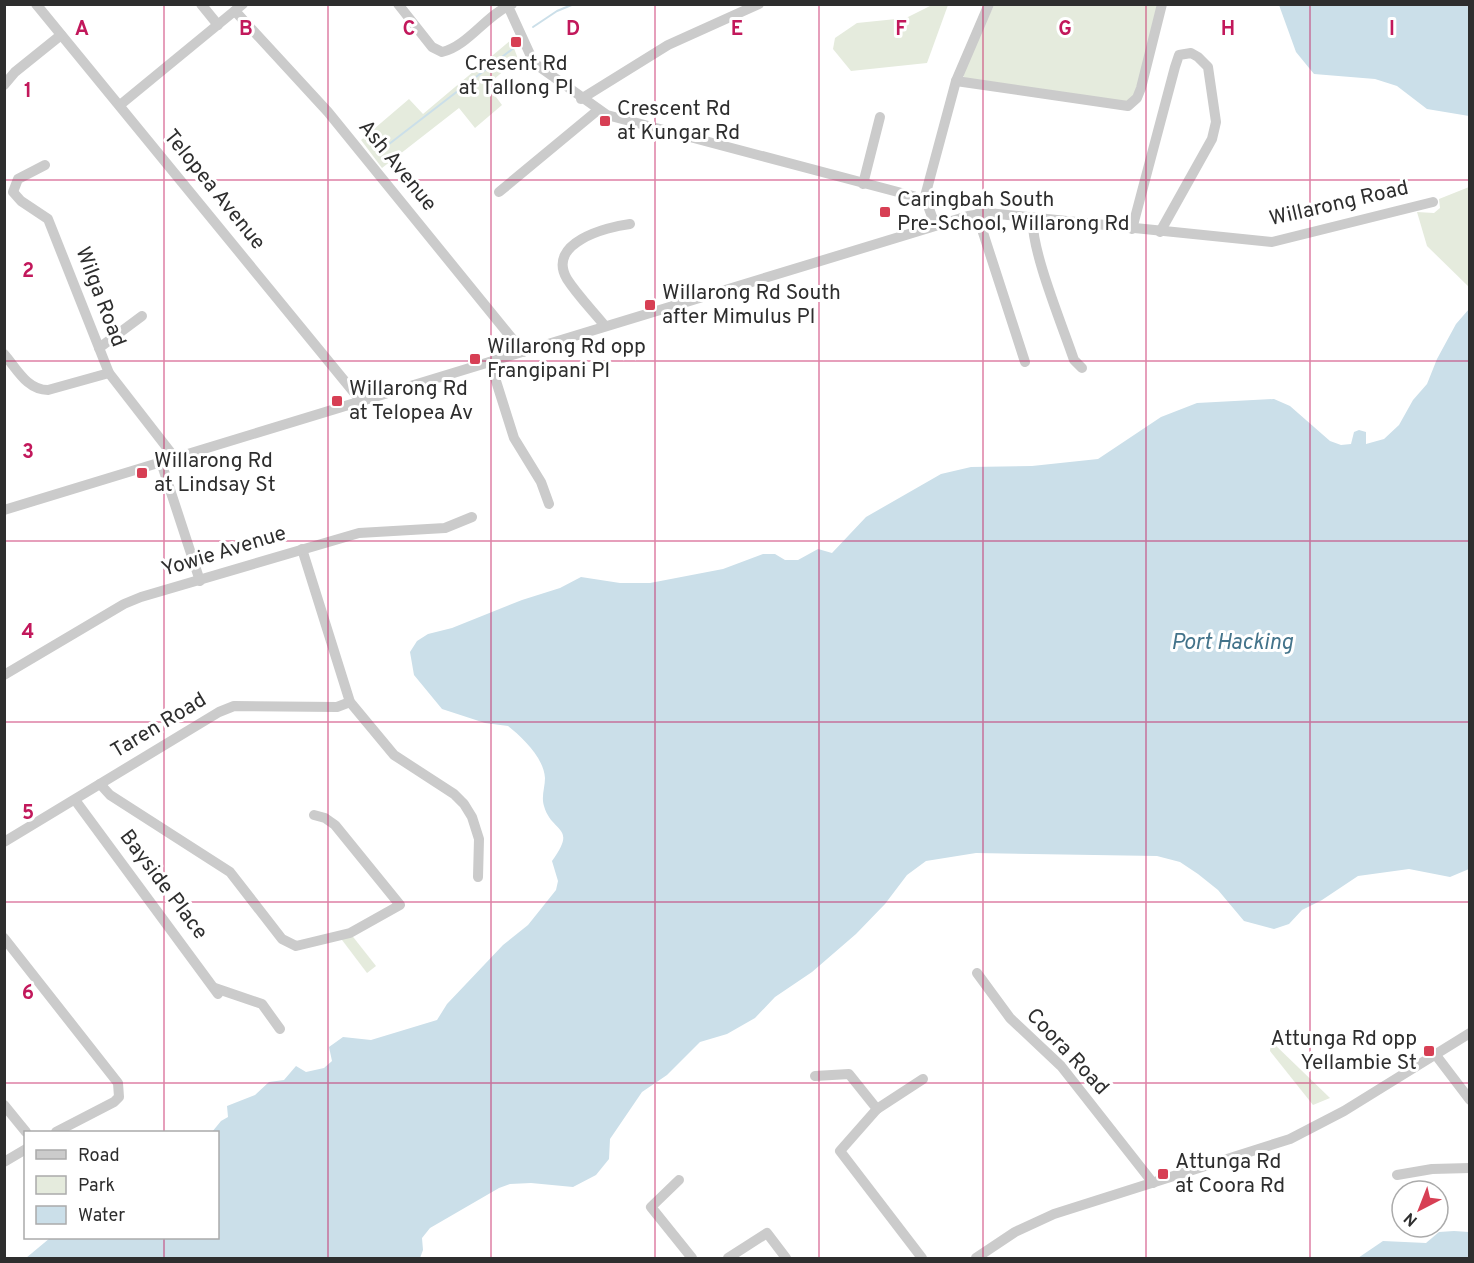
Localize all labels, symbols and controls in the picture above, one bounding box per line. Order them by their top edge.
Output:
text: A [75,17,89,43]
text: B [239,17,253,43]
text: C [403,17,415,43]
text: D [566,17,580,43]
text: E [731,17,743,43]
text: F [895,17,907,43]
text: G [1058,17,1072,43]
text: H [1221,17,1235,43]
text: I [1389,17,1395,43]
marker: Cresent Rd at Tallong Pl [509,35,523,49]
place label: Cresent Rd at Tallong Pl [459,51,573,102]
text: 1 [24,79,32,105]
place label: Crescent Rd at Kungar Rd [617,96,740,147]
marker: Crescent Rd at Kungar Rd [598,114,612,128]
street label: Ash Avenue [352,115,442,217]
street label: Telopea Avenue [157,124,271,256]
street label: Willarong Road [1267,175,1411,233]
place label: Caringbah South Pre-School, Willarong Rd [897,187,1130,238]
marker: Caringbah South Pre-School, Willarong Rd [878,205,892,219]
street label: Wilga Road [69,243,131,351]
text: 2 [22,259,34,285]
place label: Willarong Rd South after Mimulus Pl [662,280,841,331]
marker: Willarong Rd South after Mimulus Pl [643,298,657,312]
place label: Willarong Rd opp Frangipani Pl [487,334,646,385]
marker: Willarong Rd opp Frangipani Pl [468,352,482,366]
place label: Willarong Rd at Telopea Av [349,376,473,427]
marker: Willarong Rd at Telopea Av [330,394,344,408]
text: 3 [22,440,34,466]
place label: Willarong Rd at Lindsay St [154,448,276,499]
marker: Willarong Rd at Lindsay St [135,466,149,480]
street label: Yowie Avenue [158,520,290,584]
text: 4 [22,620,34,646]
water label: Port Hacking [1171,630,1294,657]
street label: Taren Road [106,687,212,765]
text: 5 [22,801,34,827]
street label: Bayside Place [113,825,213,945]
text: 6 [22,981,34,1007]
street label: Coora Road [1020,1003,1114,1101]
place label: Attunga Rd opp Yellambie St [1271,1026,1417,1077]
marker: Attunga Rd opp Yellambie St [1422,1044,1436,1058]
legend [24,1131,219,1239]
text: Road [78,1145,120,1168]
place label: Attunga Rd at Coora Rd [1175,1149,1285,1200]
marker: Attunga Rd at Coora Rd [1156,1167,1170,1181]
text: Park [78,1175,115,1198]
north arrow [1390,1179,1450,1239]
text: Water [78,1205,125,1228]
text: N [1400,1207,1422,1230]

